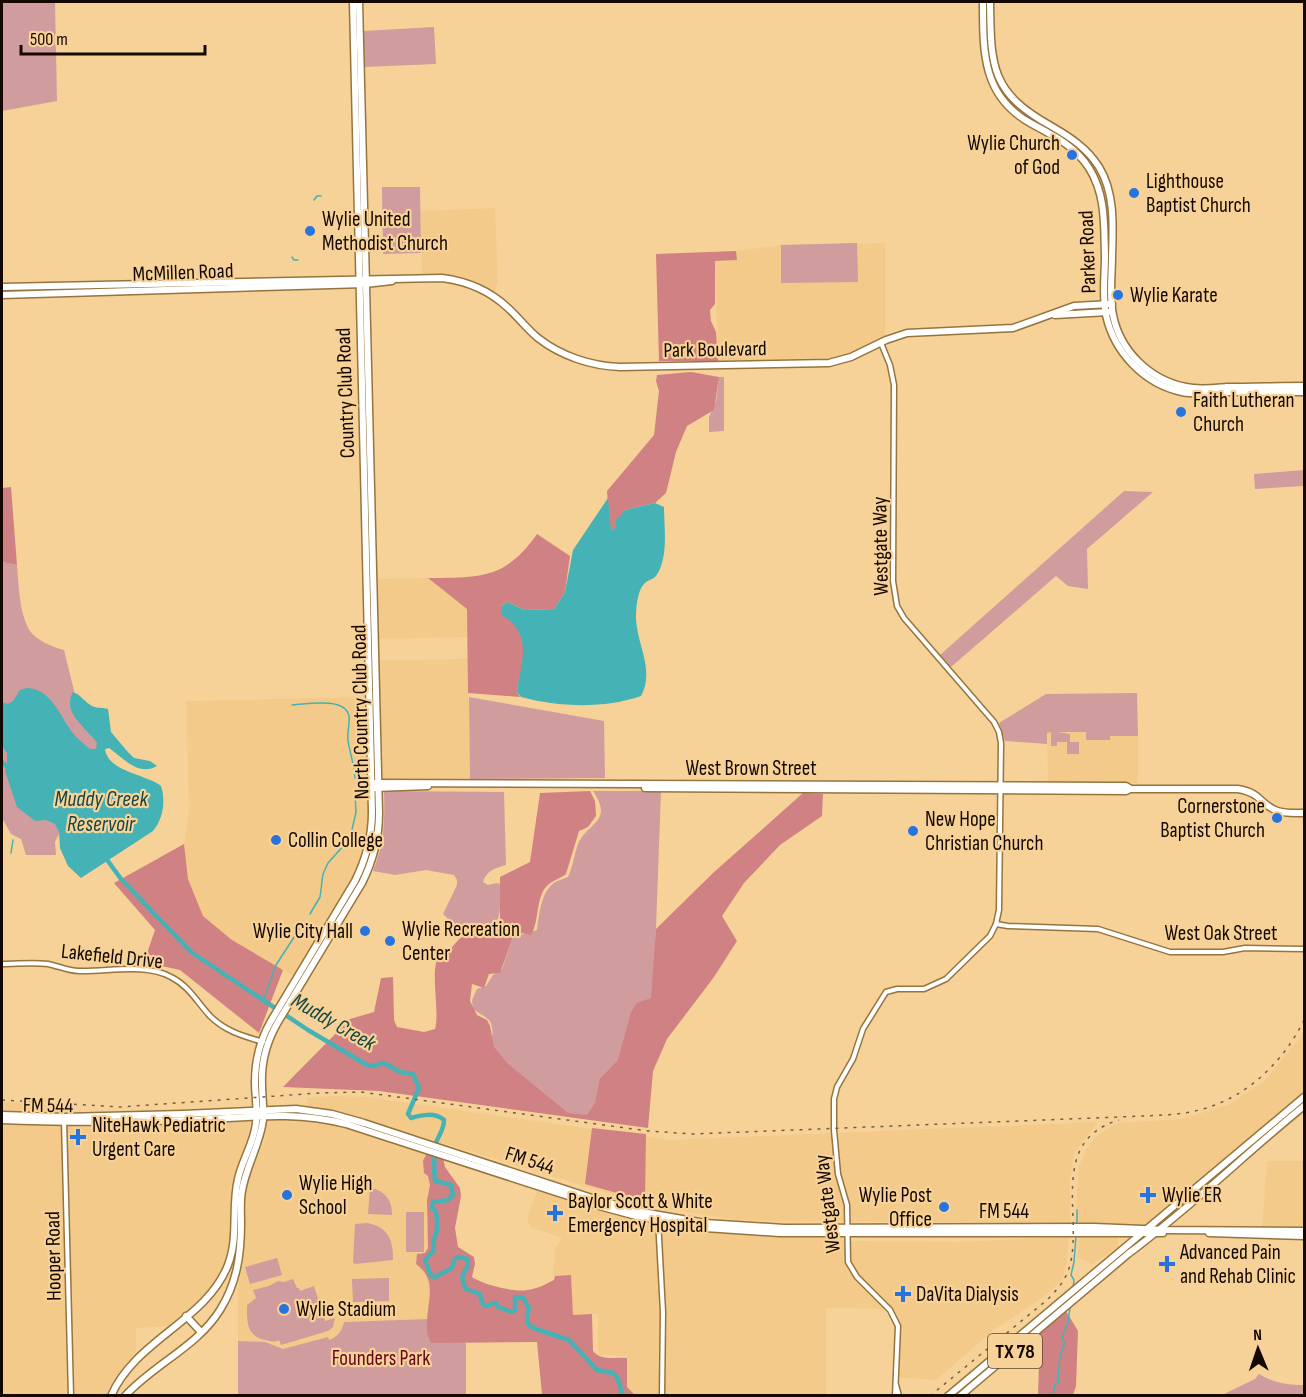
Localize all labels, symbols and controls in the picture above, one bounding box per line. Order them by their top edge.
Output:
scale bar [21,18,206,56]
text: 500 m [30,29,68,50]
place label: Wylie Church of God [967,131,1060,180]
marker: Wylie Church of God [1065,148,1079,162]
place label: Lighthouse Baptist Church [1146,169,1251,218]
marker: Lighthouse Baptist Church [1127,186,1141,200]
place label: Wylie United Methodist Church [322,207,448,256]
street label: Parker Road [1074,210,1101,294]
marker: Wylie United Methodist Church [303,224,317,238]
street label: McMillen Road [132,258,234,287]
place label: Wylie Karate [1130,283,1218,308]
marker: Wylie Karate [1111,288,1125,302]
street label: Country Club Road [331,327,360,459]
street label: Park Boulevard [663,336,767,363]
place label: Faith Lutheran Church [1193,388,1294,437]
marker: Faith Lutheran Church [1174,405,1188,419]
street label: Westgate Way [867,496,894,596]
street label: North Country Club Road [346,624,375,800]
street label: West Brown Street [685,756,817,781]
water label: Muddy Creek Reservoir [54,786,148,838]
place label: Cornerstone Baptist Church [1160,794,1265,843]
place label: New Hope Christian Church [925,807,1043,856]
marker: Cornerstone Baptist Church [1270,811,1284,825]
marker: New Hope Christian Church [906,824,920,838]
place label: Collin College [288,828,383,853]
marker: Collin College [269,833,283,847]
place label: Wylie Recreation Center [402,917,520,966]
place label: Wylie City Hall [253,919,353,944]
street label: West Oak Street [1165,921,1277,946]
marker: Wylie City Hall [358,924,372,938]
marker: Wylie Recreation Center [383,934,397,948]
street label: Lakefield Drive [60,939,164,974]
water label: Muddy Creek [286,987,381,1058]
street label: FM 544 [23,1093,74,1118]
place label: NiteHawk Pediatric Urgent Care [92,1113,226,1162]
marker: NiteHawk Pediatric Urgent Care [69,1128,87,1146]
street label: FM 544 [502,1141,558,1180]
street label: Westgate Way [809,1153,846,1255]
place label: Wylie High School [299,1171,373,1220]
place label: Wylie Post Office [859,1183,932,1232]
place label: Wylie ER [1162,1183,1222,1208]
marker: Wylie ER [1139,1186,1157,1204]
marker: Wylie High School [280,1188,294,1202]
place label: Baylor Scott & White Emergency Hospital [568,1189,713,1238]
street label: FM 544 [979,1199,1029,1224]
marker: Wylie Post Office [937,1200,951,1214]
marker: Baylor Scott & White Emergency Hospital [546,1204,564,1222]
street label: Hooper Road [40,1211,67,1301]
place label: Advanced Pain and Rehab Clinic [1179,1240,1296,1289]
marker: Advanced Pain and Rehab Clinic [1158,1255,1176,1273]
place label: DaVita Dialysis [916,1282,1019,1307]
marker: DaVita Dialysis [894,1285,912,1303]
place label: Wylie Stadium [296,1297,396,1322]
marker: Wylie Stadium [277,1302,291,1316]
north arrow [1228,1319,1288,1379]
text: N [1253,1326,1262,1345]
road number: TX 78 [988,1334,1042,1368]
park label: Founders Park [332,1346,430,1371]

